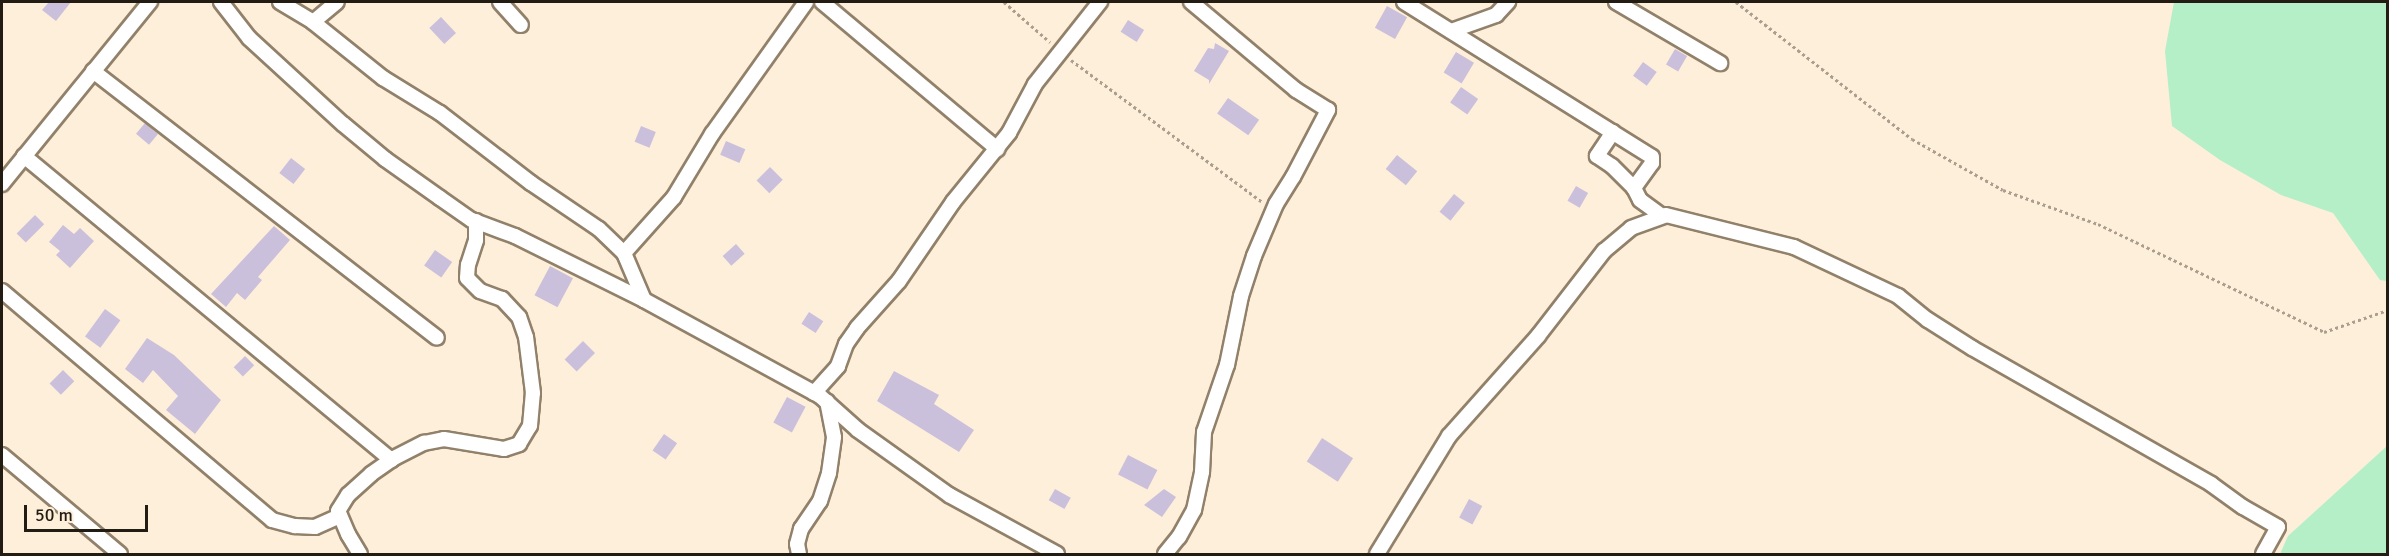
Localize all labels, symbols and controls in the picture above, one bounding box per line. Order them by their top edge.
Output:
scale bar [27,493,152,531]
text: 50 m [35,504,73,526]

